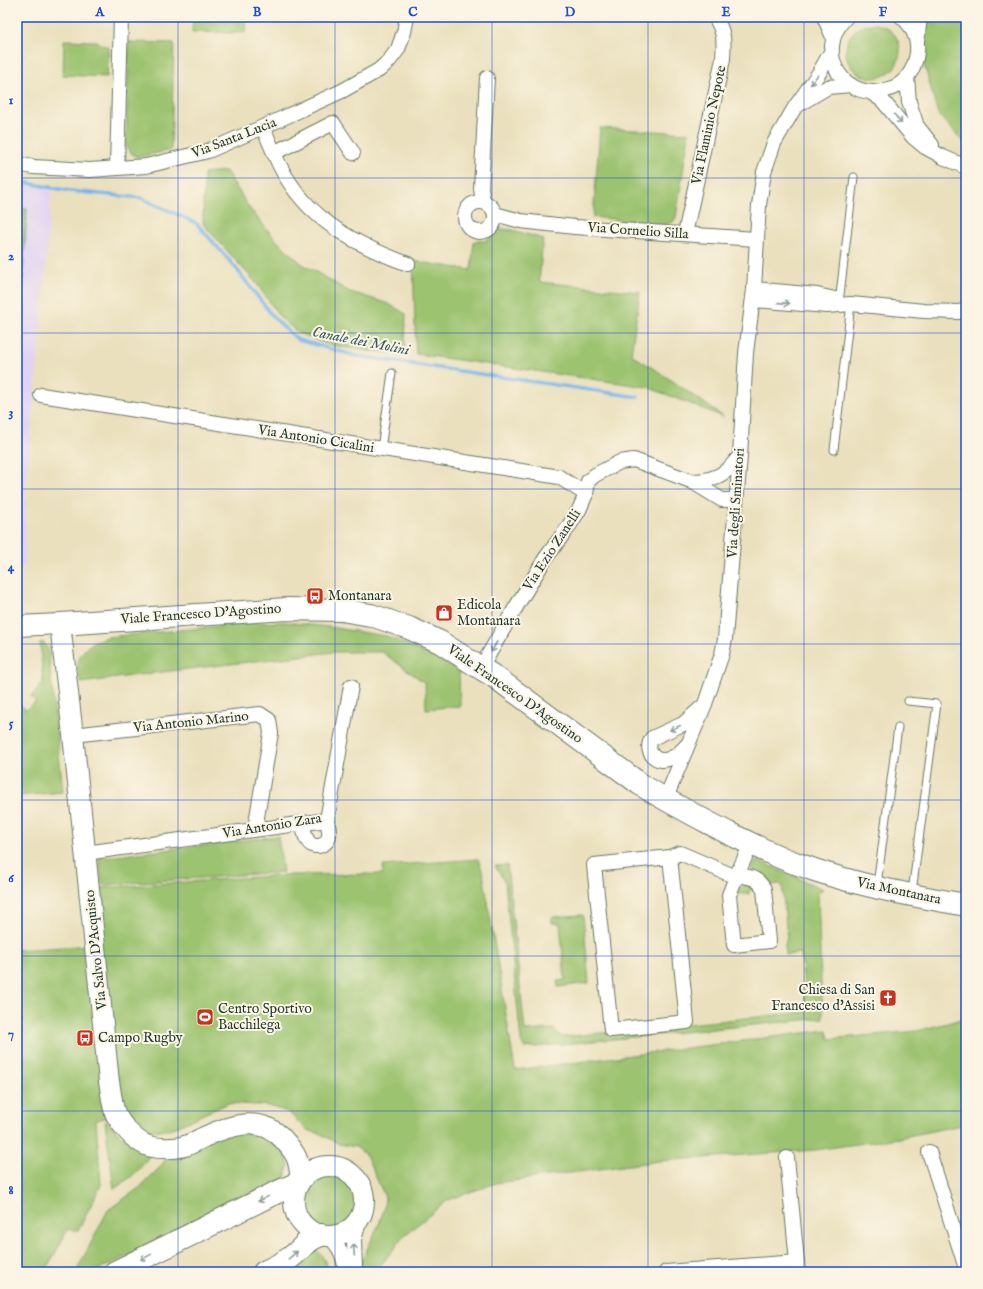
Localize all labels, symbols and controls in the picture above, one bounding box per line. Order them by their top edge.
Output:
text: A [95,4,106,21]
text: B [253,4,262,21]
text: C [408,4,418,21]
text: D [565,4,576,21]
text: E [721,4,731,21]
text: F [879,4,888,21]
street label: Via Flaminio Nepote [687,63,731,187]
one-way arrow [810,74,818,85]
text: 1 [9,92,14,109]
street label: Via Santa Lucia [188,113,280,163]
one-way arrow [894,113,903,124]
street label: Via Cornelio Silla [586,218,690,244]
text: 2 [8,248,14,265]
one-way arrow [777,299,790,306]
water label: Canale dei Molini [311,322,413,360]
text: 3 [9,404,14,421]
street label: Via Antonio Cicalini [256,421,376,457]
street label: Via degli Sminatori [723,447,749,560]
street label: Via Ezio Zanelli [518,506,585,595]
text: 4 [8,559,15,576]
bus stop icon: Montanara [305,586,325,606]
place label: Montanara [328,587,392,605]
place label: Edicola Montanara [457,596,521,630]
street label: Viale Francesco D'Agostino [119,599,282,629]
shop icon: Edicola Montanara [434,603,454,623]
street label: Viale Francesco D'Agostino [443,640,586,748]
one-way arrow [489,641,497,653]
street label: Via Antonio Marino [131,707,250,737]
text: 5 [9,715,14,732]
one-way arrow [670,725,682,732]
street label: Via Antonio Zara [220,809,324,843]
text: 6 [8,870,14,887]
street label: Via Montanara [854,873,944,909]
street label: Via Salvo D'Acquisto [81,889,111,1012]
place label: Chiesa di San Francesco d'Assisi [771,981,876,1015]
church icon: Chiesa di San Francesco d'Assisi [878,988,898,1008]
place label: Centro Sportivo Bacchilega [218,1000,312,1034]
sports icon: Centro Sportivo Bacchilega [195,1007,215,1027]
text: 7 [8,1026,14,1043]
bus stop icon: Campo Rugby [75,1028,95,1048]
place label: Campo Rugby [98,1029,183,1047]
text: 8 [8,1182,14,1199]
one-way arrow [257,1196,269,1203]
one-way arrow [351,1244,358,1257]
one-way arrow [288,1250,298,1259]
one-way arrow [141,1254,153,1261]

